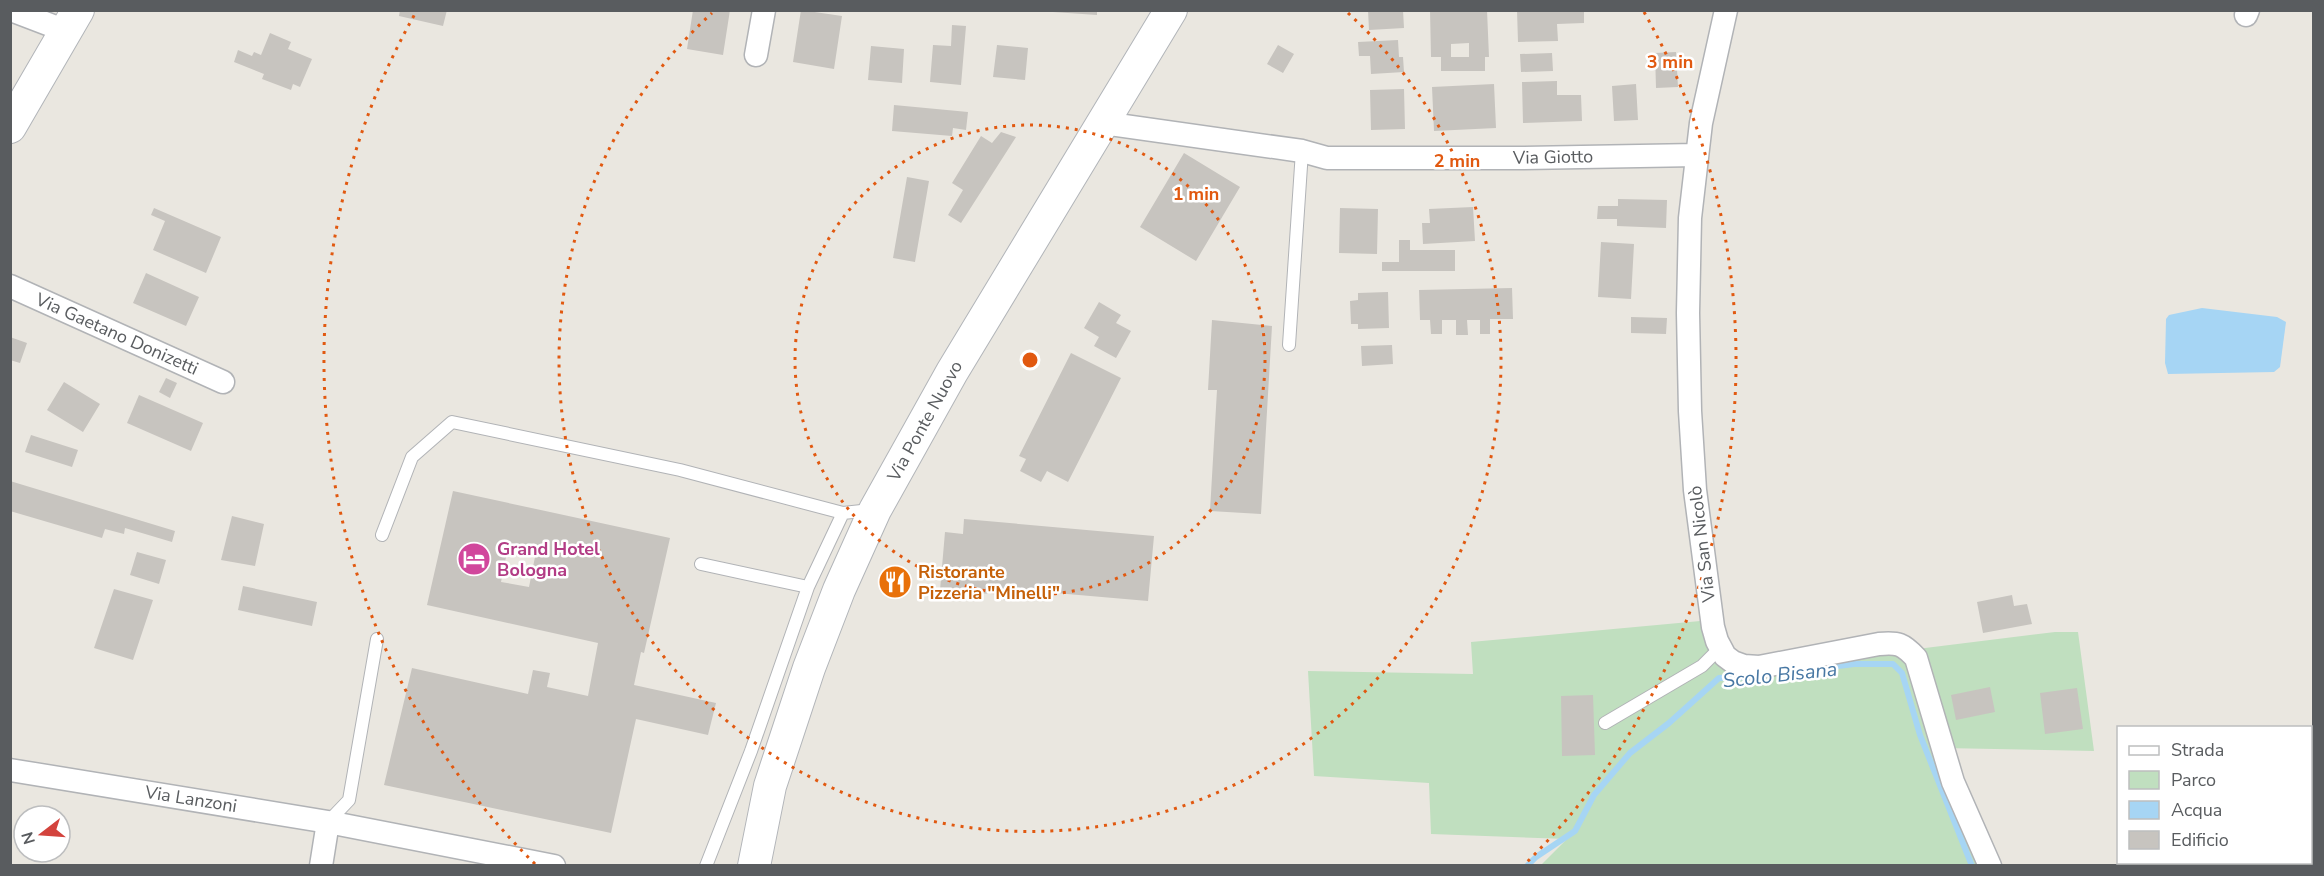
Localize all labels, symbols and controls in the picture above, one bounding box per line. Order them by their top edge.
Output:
text: 3 min [1647,50,1693,74]
street label: Via Giotto [1512,144,1593,170]
text: 2 min [1434,149,1480,173]
text: 1 min [1173,182,1219,206]
street label: Via Gaetano Donizetti [31,287,202,381]
centre of rings [1020,350,1040,370]
street label: Via Ponte Nuovo [881,356,968,487]
street label: Via San Nicolò [1683,484,1721,605]
place label: Grand Hotel Bologna [497,537,600,582]
hotel icon: Grand Hotel Bologna [456,541,492,577]
place label: Ristorante Pizzeria "Minelli" [918,560,1060,605]
restaurant icon: Ristorante Pizzeria "Minelli" [877,564,913,600]
water label: Scolo Bisana [1721,656,1839,694]
legend [2117,726,2312,864]
text: Strada [2171,738,2224,762]
text: Parco [2171,768,2216,792]
street label: Via Lanzoni [142,780,239,818]
text: Acqua [2171,798,2222,822]
north arrow [12,804,72,864]
text: Edificio [2171,828,2229,852]
text: N [16,829,41,847]

